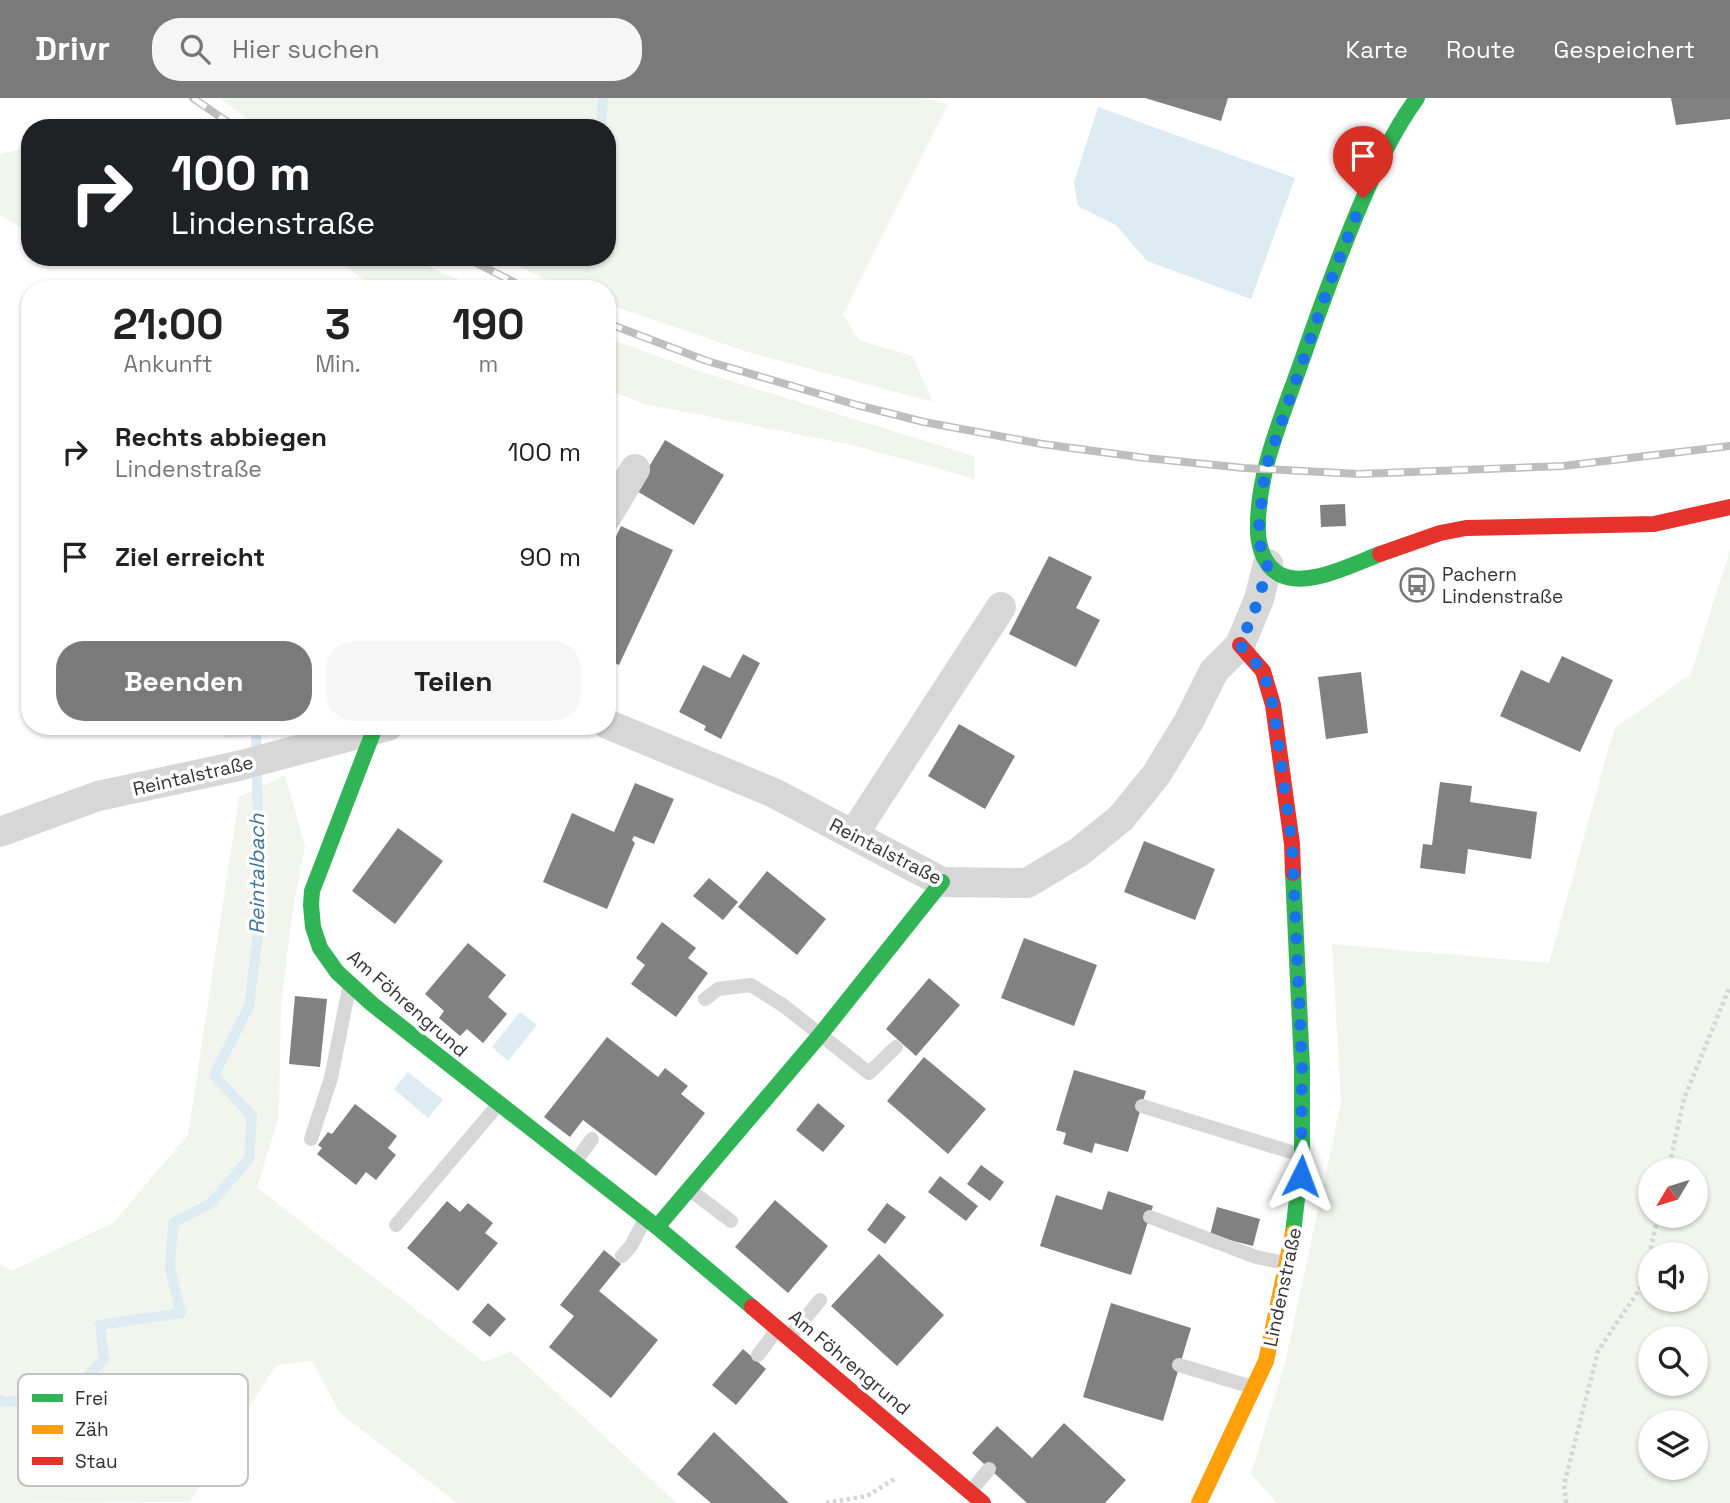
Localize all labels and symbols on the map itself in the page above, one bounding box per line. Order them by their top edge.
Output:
pin [1333,126,1393,198]
place label: Pachern Lindenstraße [1442,562,1563,609]
bus stop icon: Pachern Lindenstraße [1398,566,1436,604]
street label: Reintalstraße [130,749,256,802]
water label: Reintalbach [243,812,270,934]
street label: Reintalstraße [825,812,946,891]
street label: Am Föhrengrund [342,944,473,1062]
position arrow [1264,1139,1338,1213]
north arrow [1638,1158,1708,1228]
street label: Lindenstraße [1258,1225,1307,1349]
street label: Am Föhrengrund [784,1304,916,1421]
legend [18,1374,248,1486]
text: Frei [75,1386,108,1411]
text: Zäh [75,1417,109,1442]
text: Stau [75,1449,118,1474]

